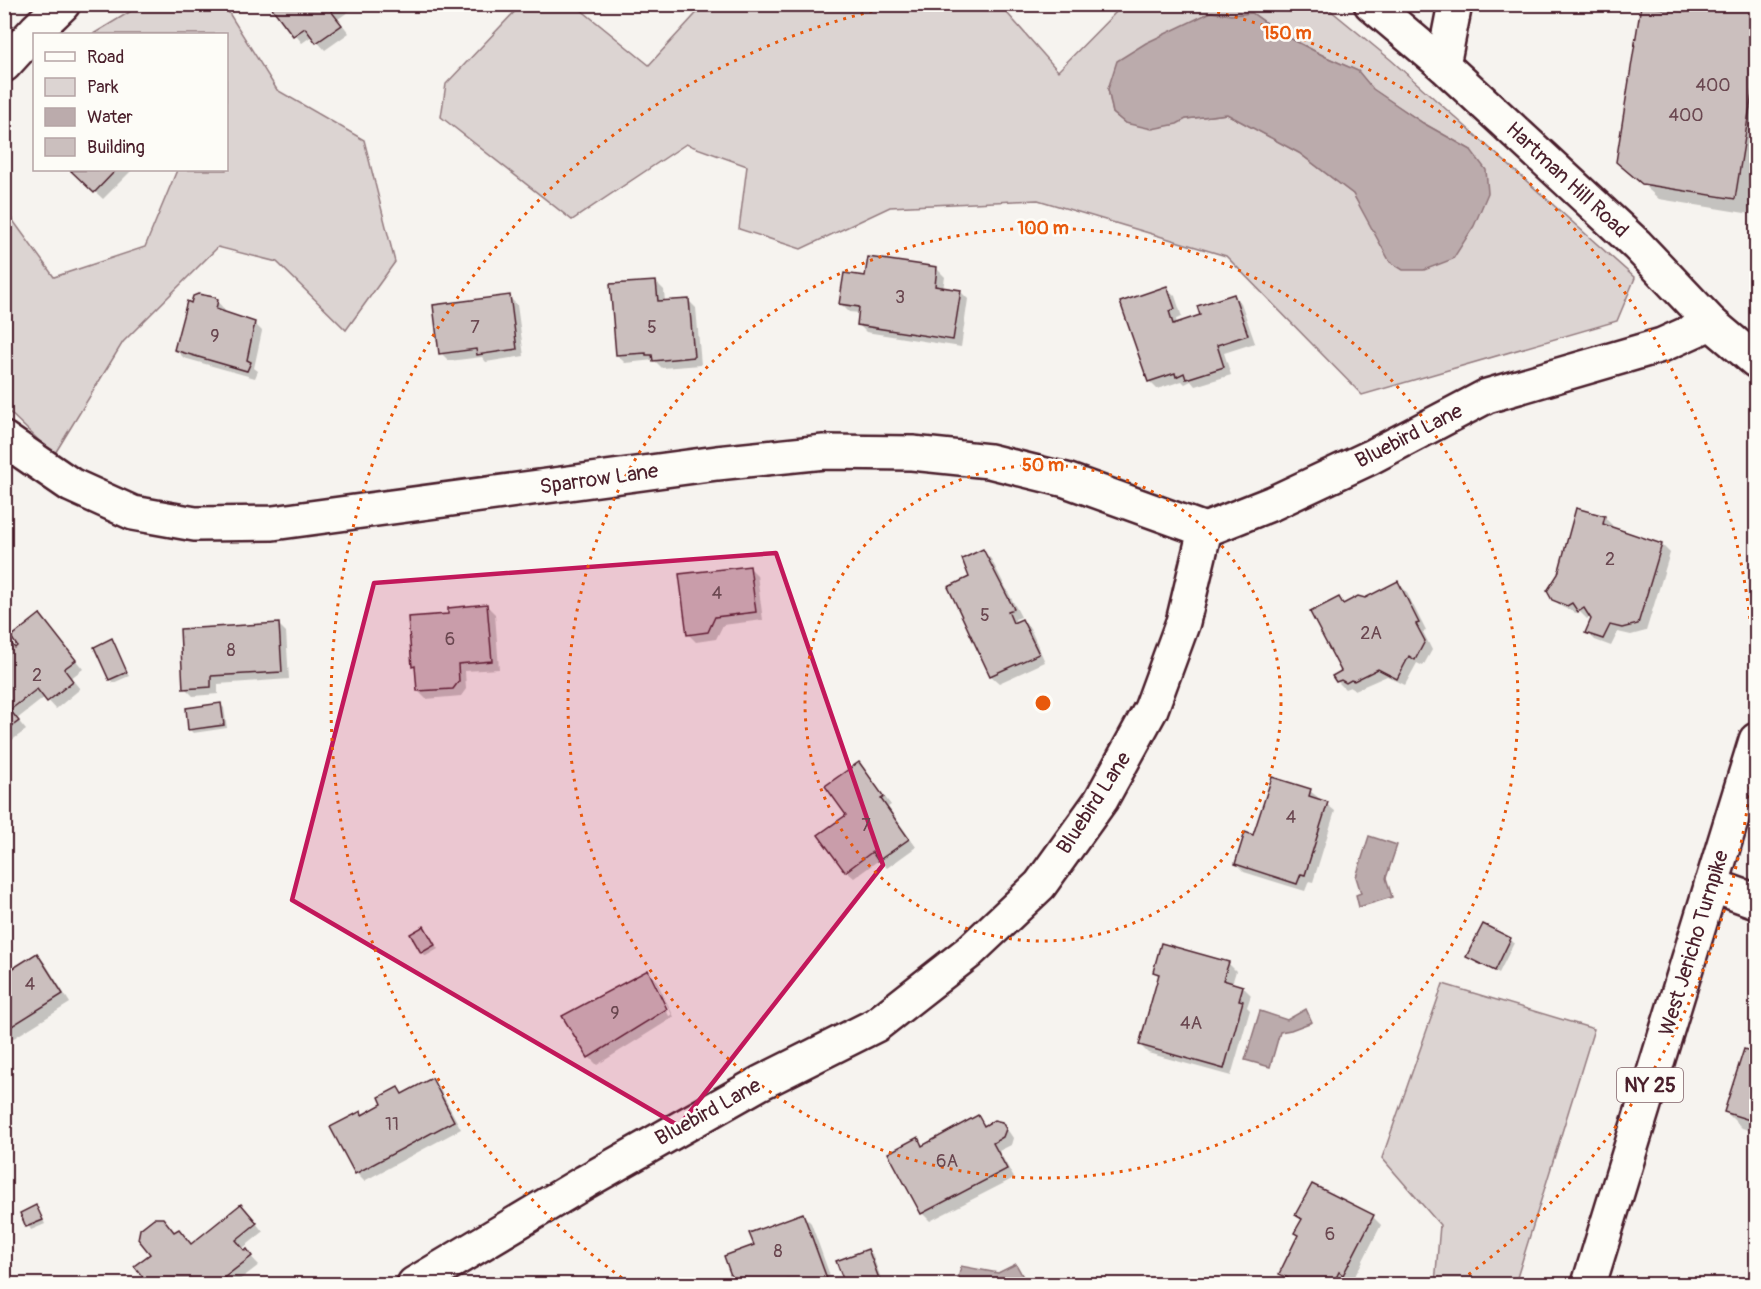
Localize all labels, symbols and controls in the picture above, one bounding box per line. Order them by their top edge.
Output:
text: 150 m [1263,22,1312,45]
legend [33,33,228,171]
text: Road [87,46,124,69]
house number: 400 [1695,74,1731,97]
text: Park [87,76,119,99]
house number: 400 [1668,104,1704,127]
text: Water [87,106,133,129]
street label: Hartman Hill Road [1500,116,1634,244]
text: Building [87,136,145,159]
text: 100 m [1017,217,1069,240]
house number: 3 [895,286,905,309]
house number: 7 [470,316,480,339]
house number: 5 [647,316,657,339]
house number: 9 [210,325,220,348]
street label: Bluebird Lane [1351,397,1468,475]
text: 50 m [1022,454,1064,477]
street label: Sparrow Lane [538,457,661,501]
house number: 2 [1605,548,1615,571]
house number: 4 [712,582,723,605]
house number: 5 [980,604,990,627]
house number: 2A [1360,622,1382,645]
house number: 6 [445,628,455,651]
house number: 8 [226,639,236,662]
house number: 2 [32,664,42,687]
centre of rings [1033,693,1053,713]
street label: Bluebird Lane [1051,746,1138,859]
house number: 4 [1286,806,1297,829]
house number: 7 [861,814,871,837]
street label: West Jericho Turnpike [1653,846,1735,1039]
house number: 4 [25,973,36,996]
house number: 9 [610,1002,620,1025]
house number: 4A [1180,1012,1202,1035]
road number: NY 25 [1617,1068,1683,1102]
street label: Bluebird Lane [650,1072,766,1152]
house number: 11 [385,1113,399,1136]
house number: 6A [936,1150,958,1173]
house number: 6 [1325,1223,1335,1246]
house number: 8 [773,1240,783,1263]

